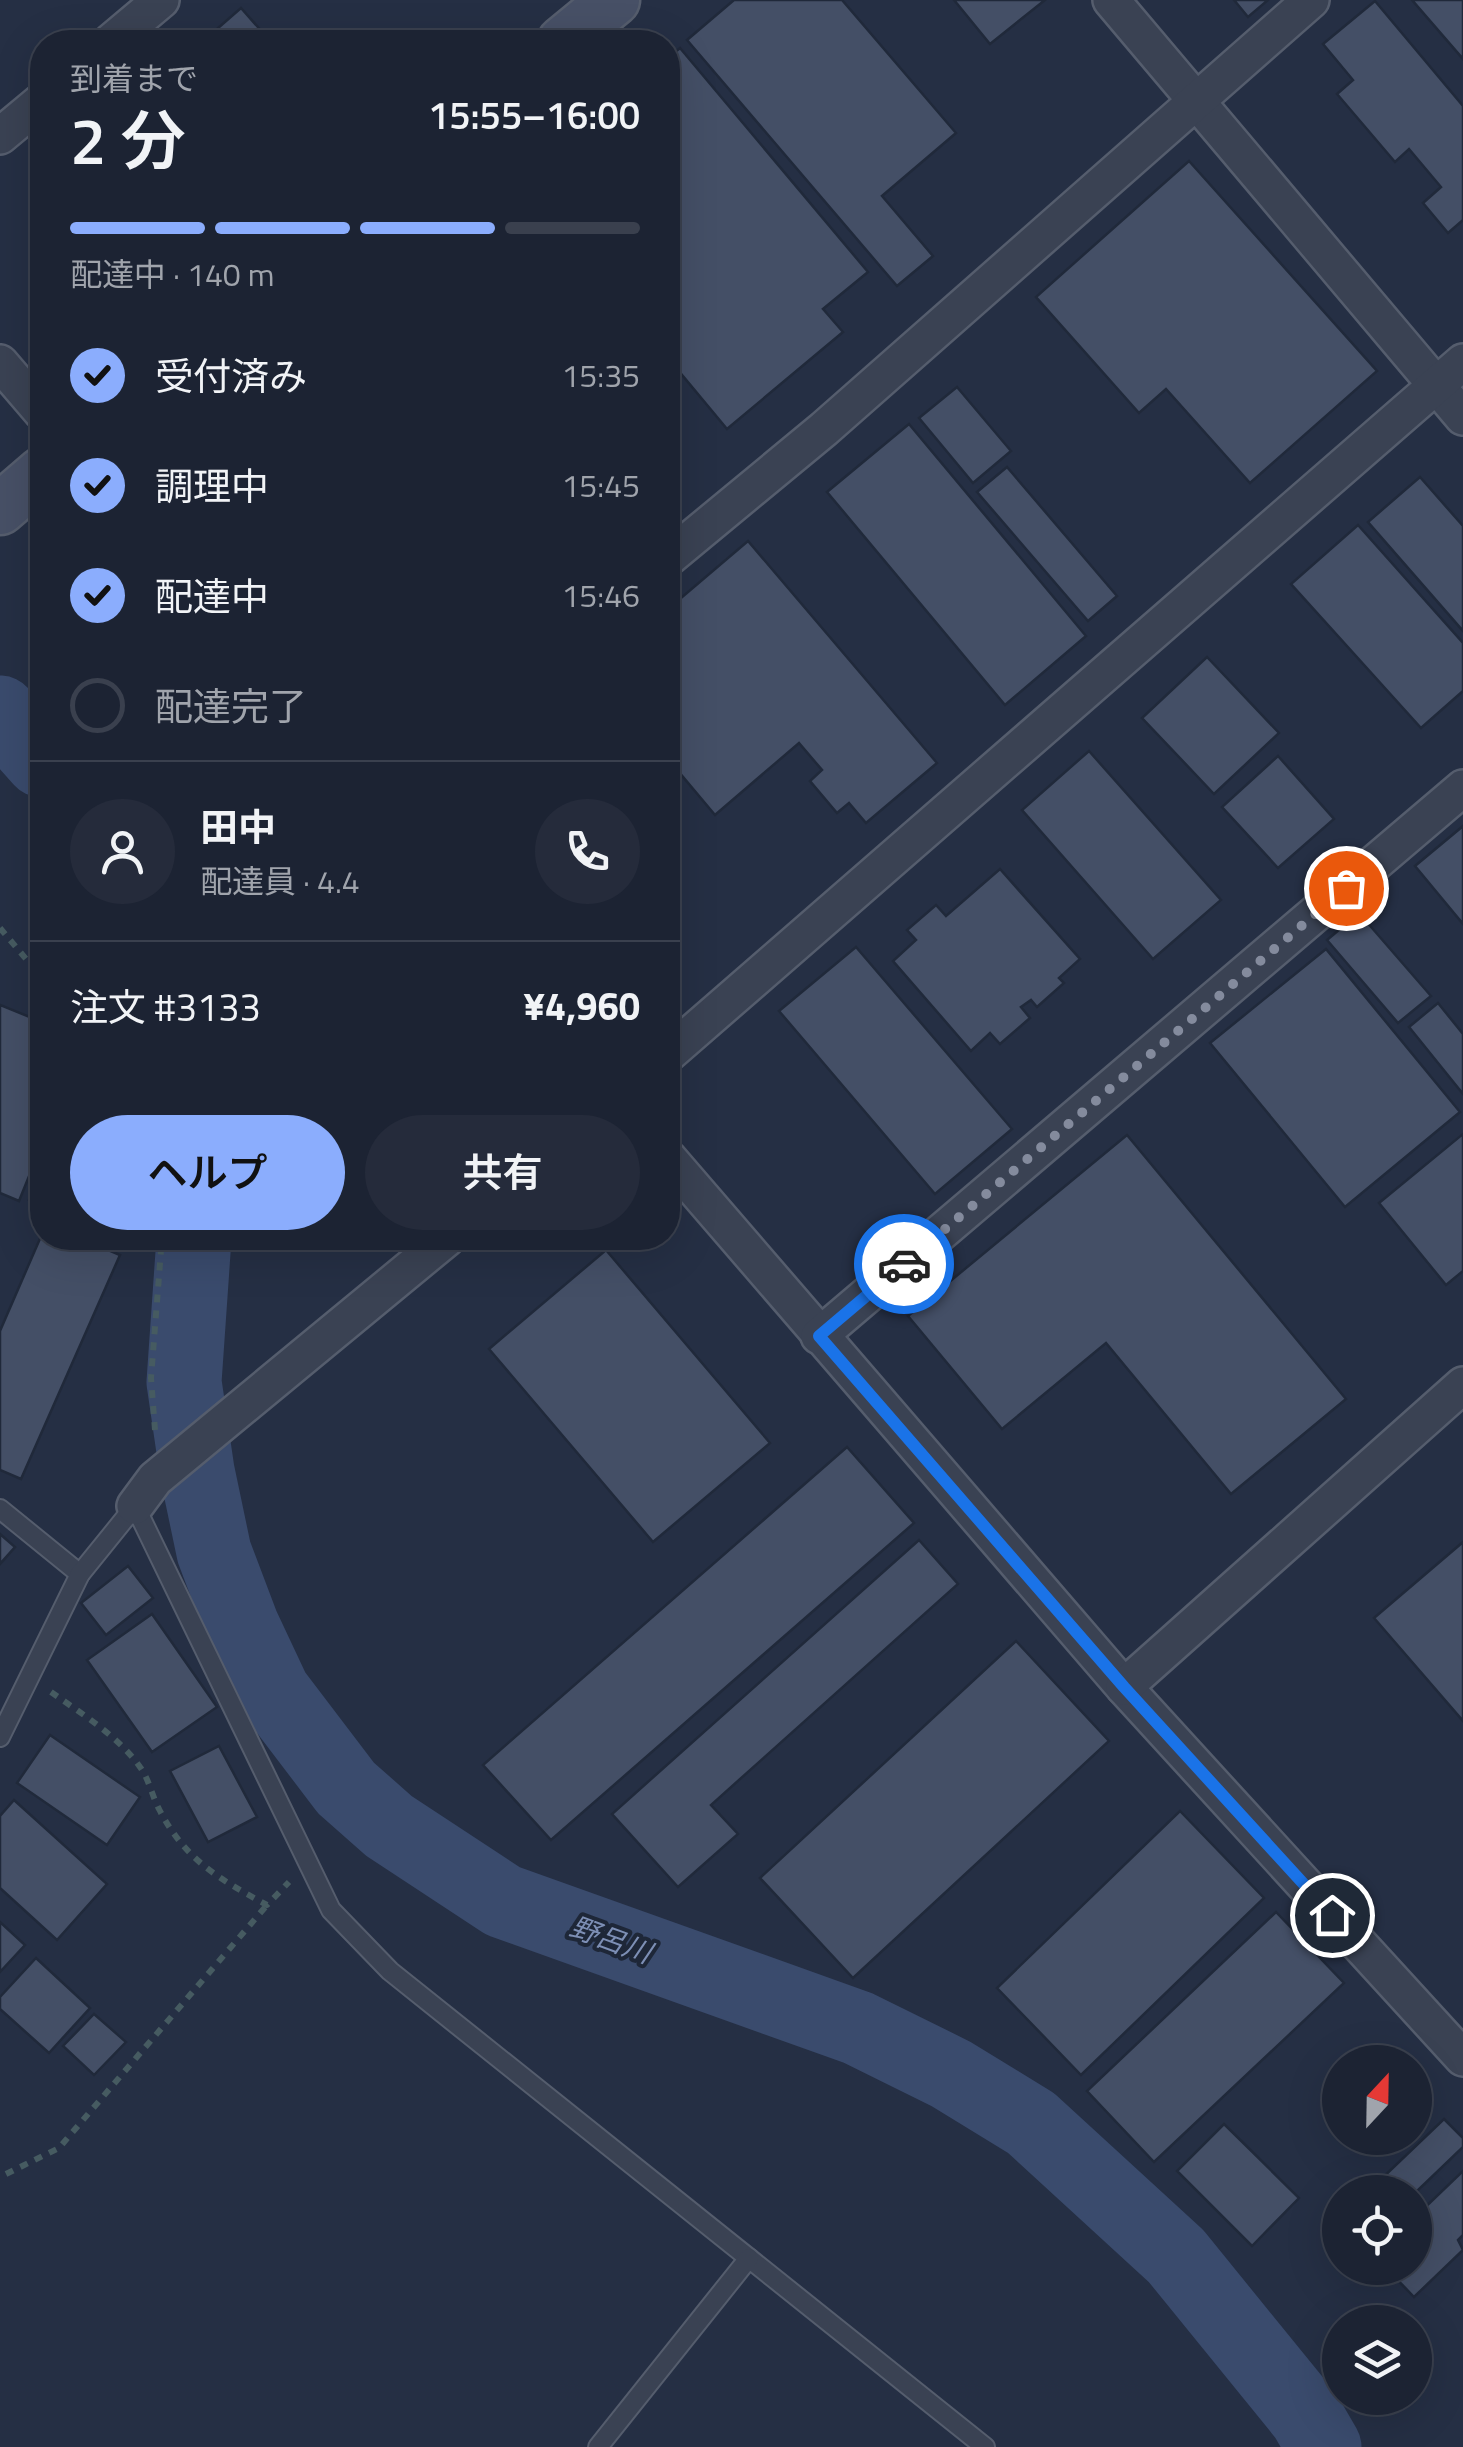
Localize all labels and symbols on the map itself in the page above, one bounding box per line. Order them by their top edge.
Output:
pin [1304,846,1389,931]
courier [854,1214,954,1314]
pin [1290,1873,1375,1958]
water label: 野呂川 [564,1904,661,1975]
north arrow [1322,2045,1432,2155]

